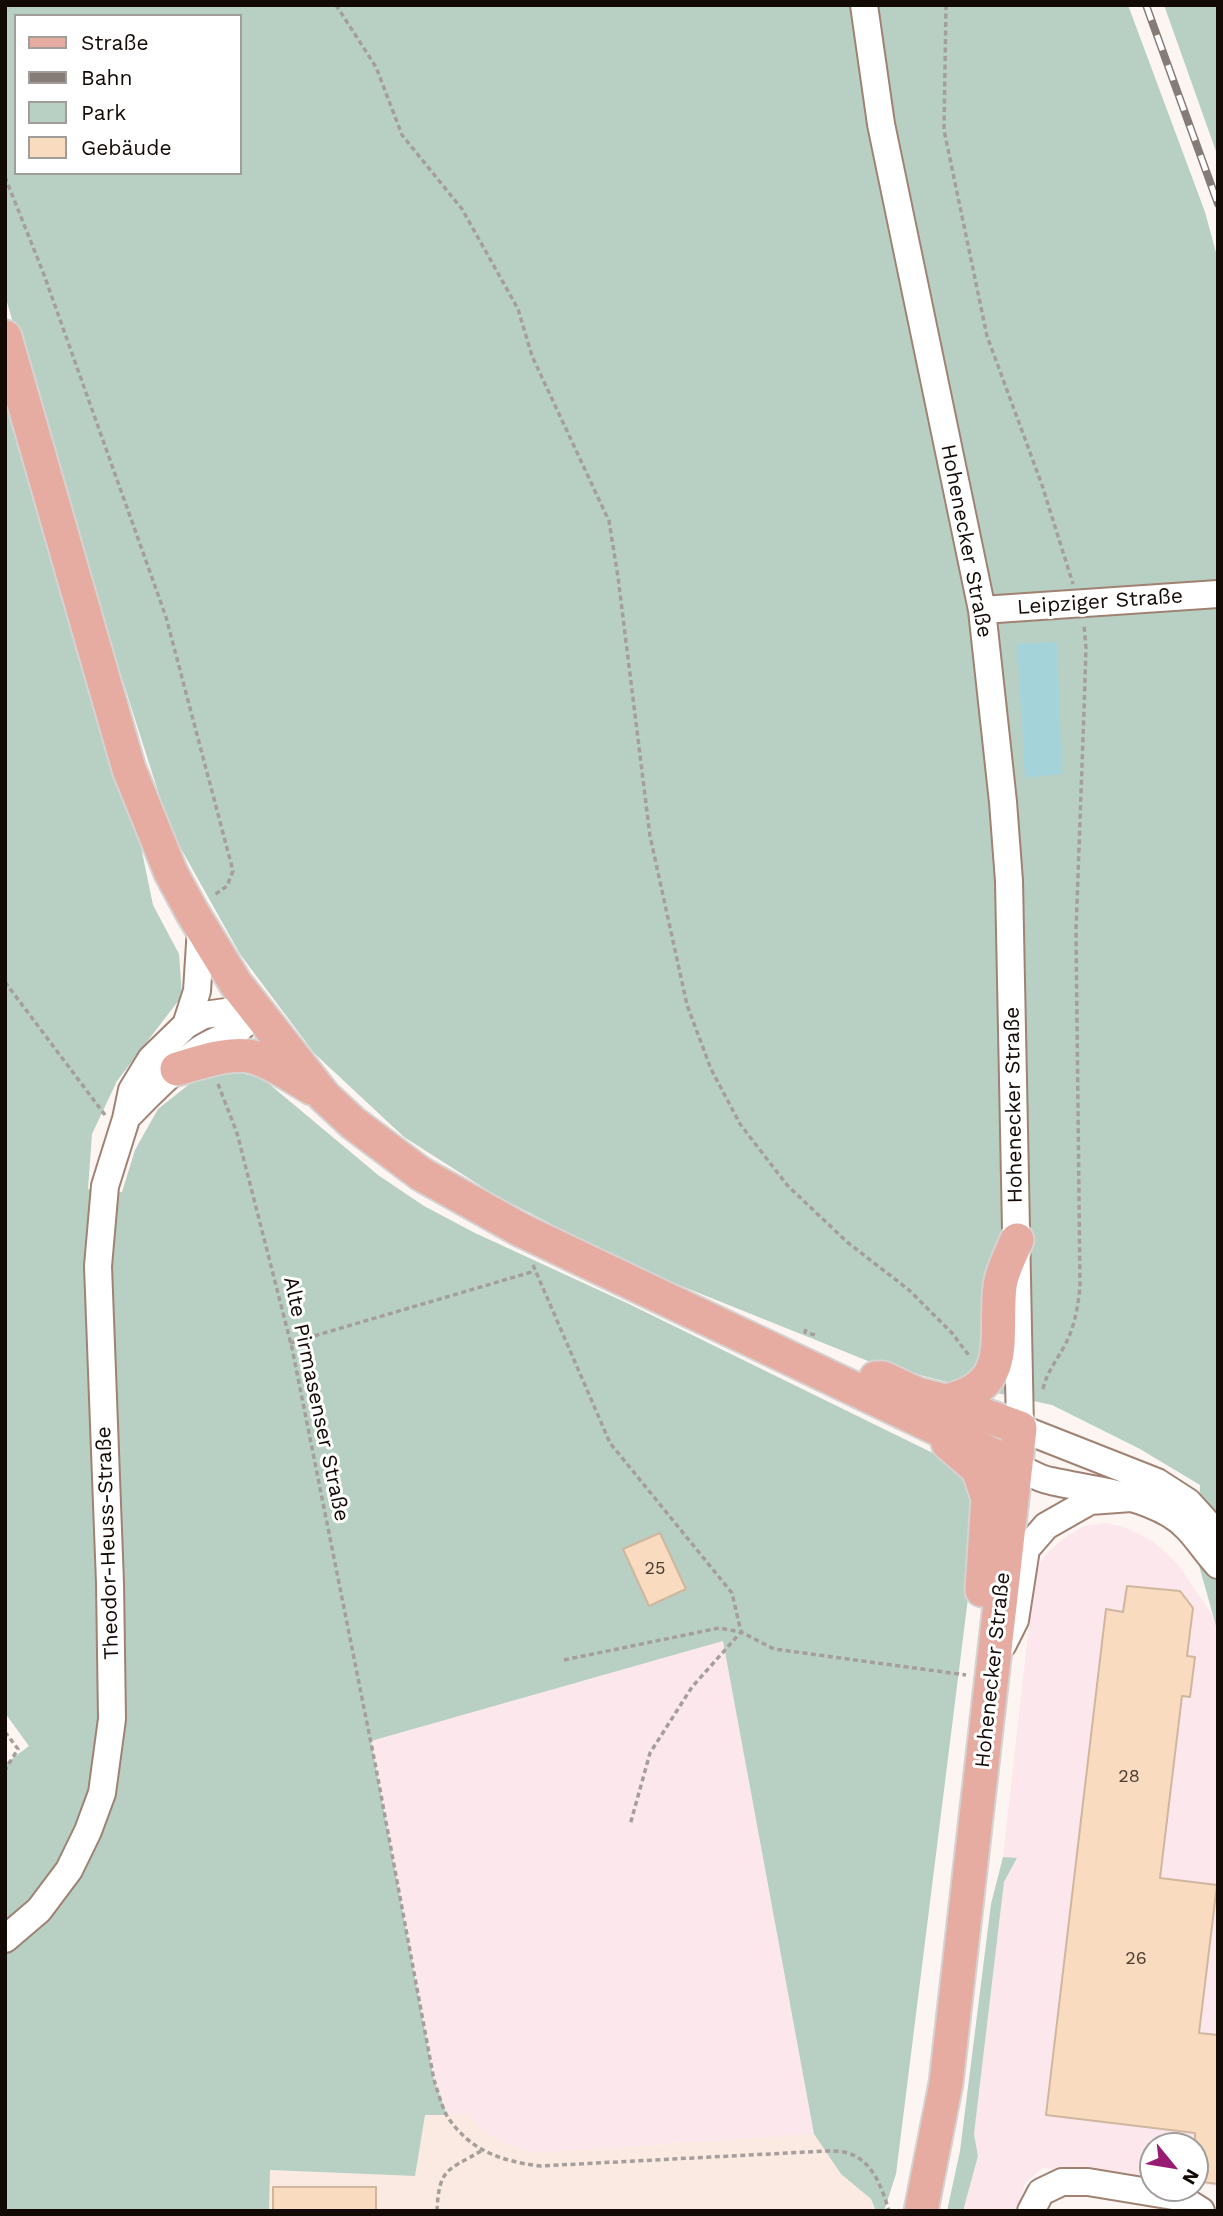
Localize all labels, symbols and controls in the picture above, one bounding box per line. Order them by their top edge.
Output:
legend [14,14,242,175]
text: Straße [81,30,149,55]
text: Bahn [81,65,133,90]
text: Park [81,100,126,125]
text: Gebäude [81,135,172,160]
street label: Hohenecker Straße [935,442,997,640]
street label: Leipziger Straße [1016,584,1184,620]
street label: Hohenecker Straße [1000,1006,1028,1204]
street label: Alte Pirmasenser Straße [278,1274,354,1524]
street label: Theodor-Heuss-Straße [91,1426,125,1660]
house number: 25 [645,1558,665,1580]
street label: Hohenecker Straße [970,1571,1016,1769]
house number: 28 [1118,1766,1140,1788]
house number: 26 [1125,1948,1147,1970]
north arrow [1139,2132,1209,2202]
text: N [1177,2165,1204,2189]

